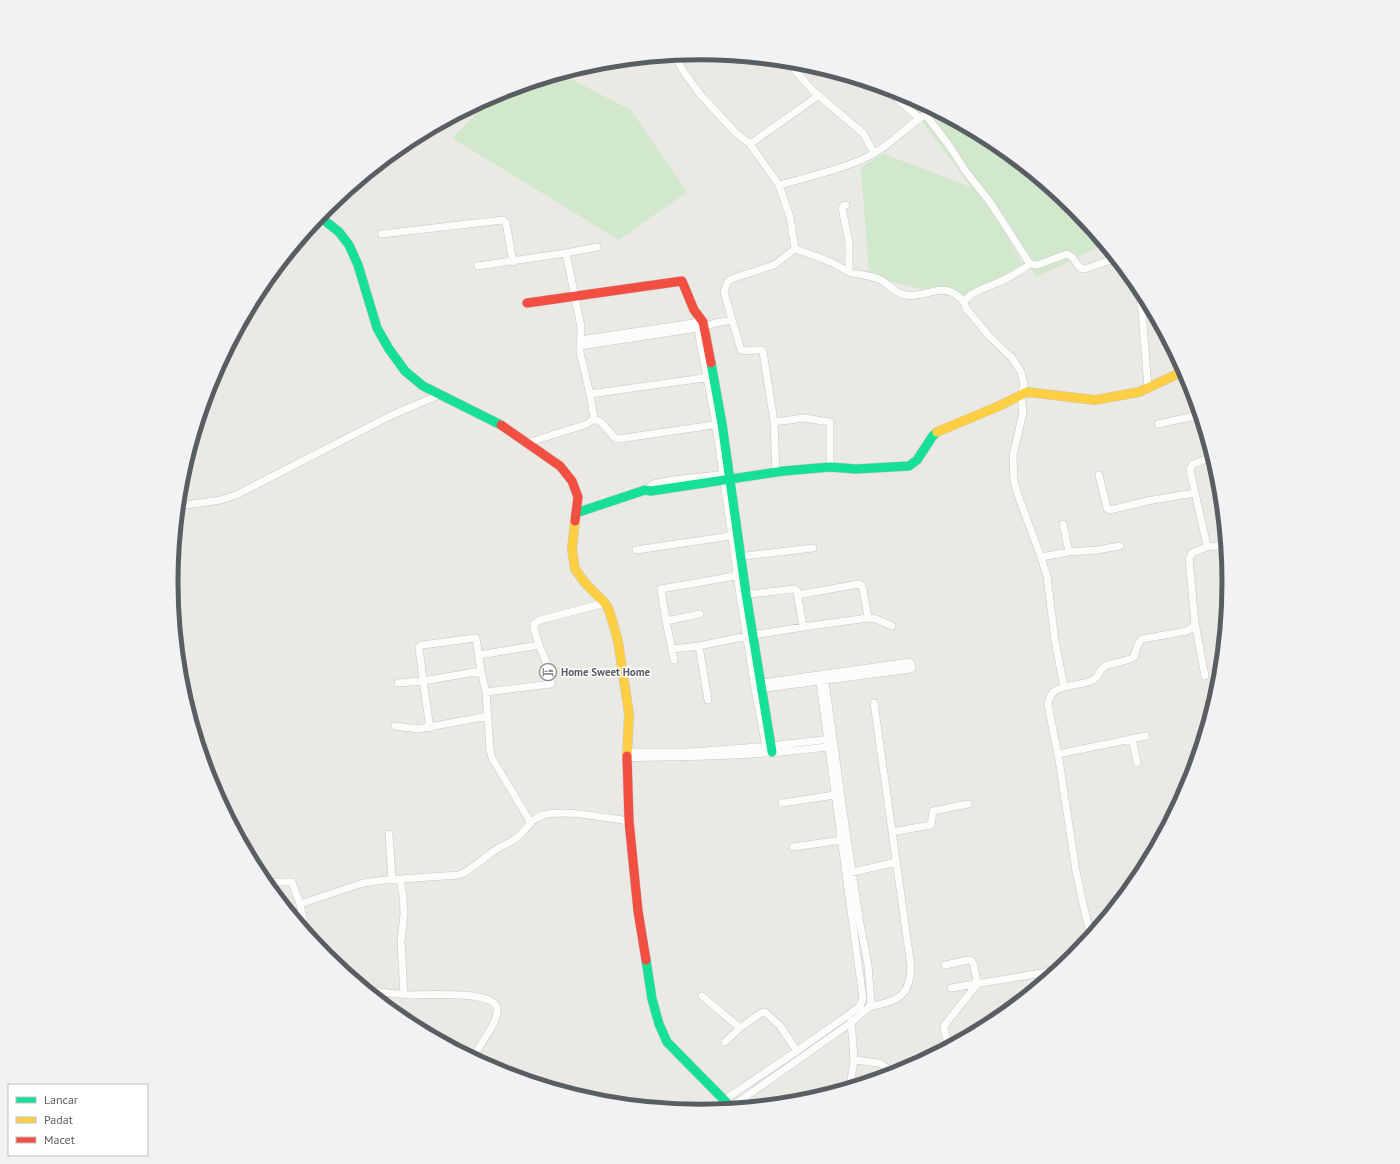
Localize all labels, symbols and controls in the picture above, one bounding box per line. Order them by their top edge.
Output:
hotel icon: Home Sweet Home [538,662,558,682]
place label: Home Sweet Home [561,665,651,679]
legend [8,1084,148,1156]
text: Lancar [44,1092,78,1107]
text: Padat [44,1112,73,1127]
text: Macet [44,1132,75,1147]

